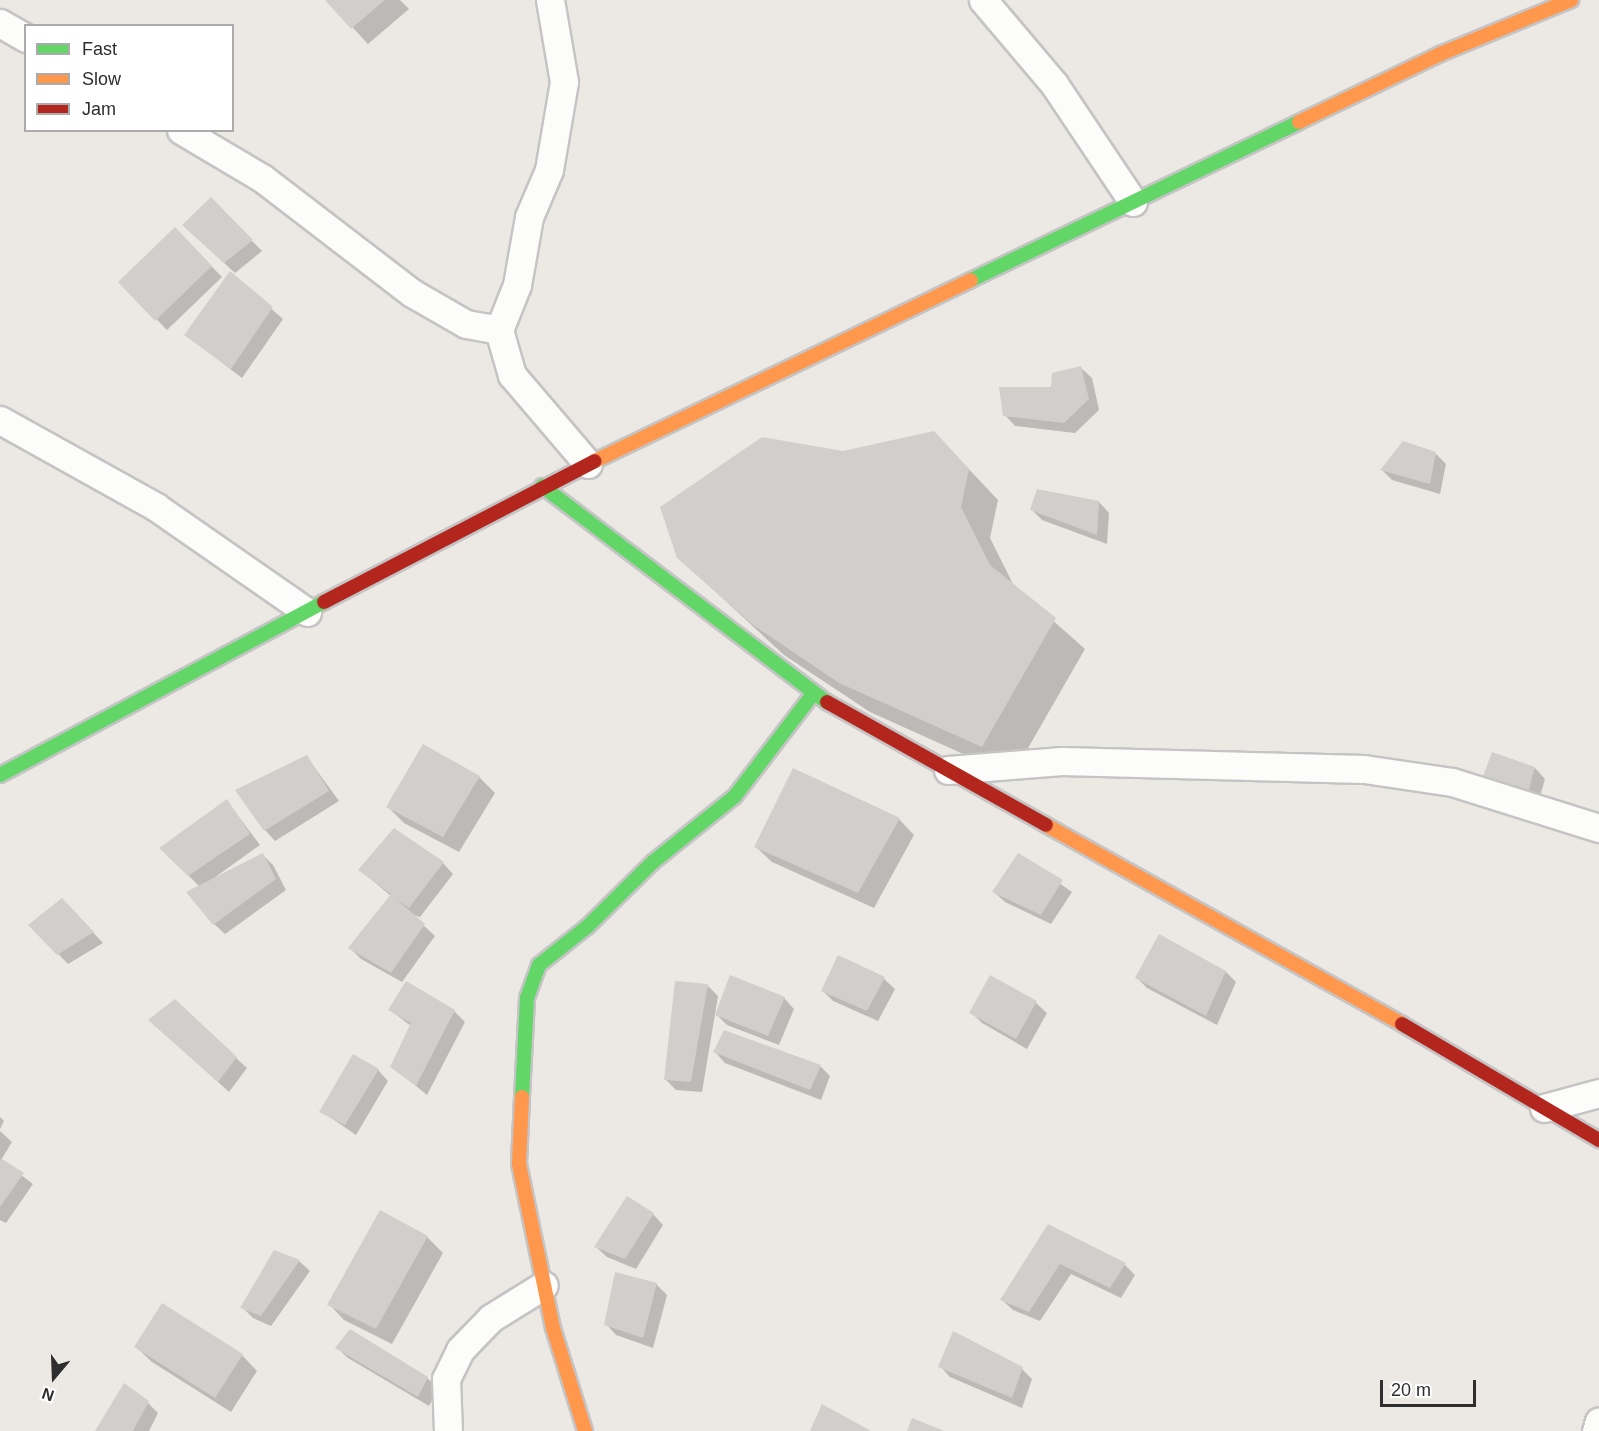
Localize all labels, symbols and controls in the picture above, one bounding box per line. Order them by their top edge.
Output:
legend [24,24,234,132]
text: Fast [82,39,117,59]
text: Slow [82,69,121,89]
text: Jam [82,99,116,119]
north arrow [24,1347,84,1407]
scale bar [1383,1368,1479,1406]
text: 20 m [1391,1380,1431,1400]
text: N [40,1385,56,1404]

